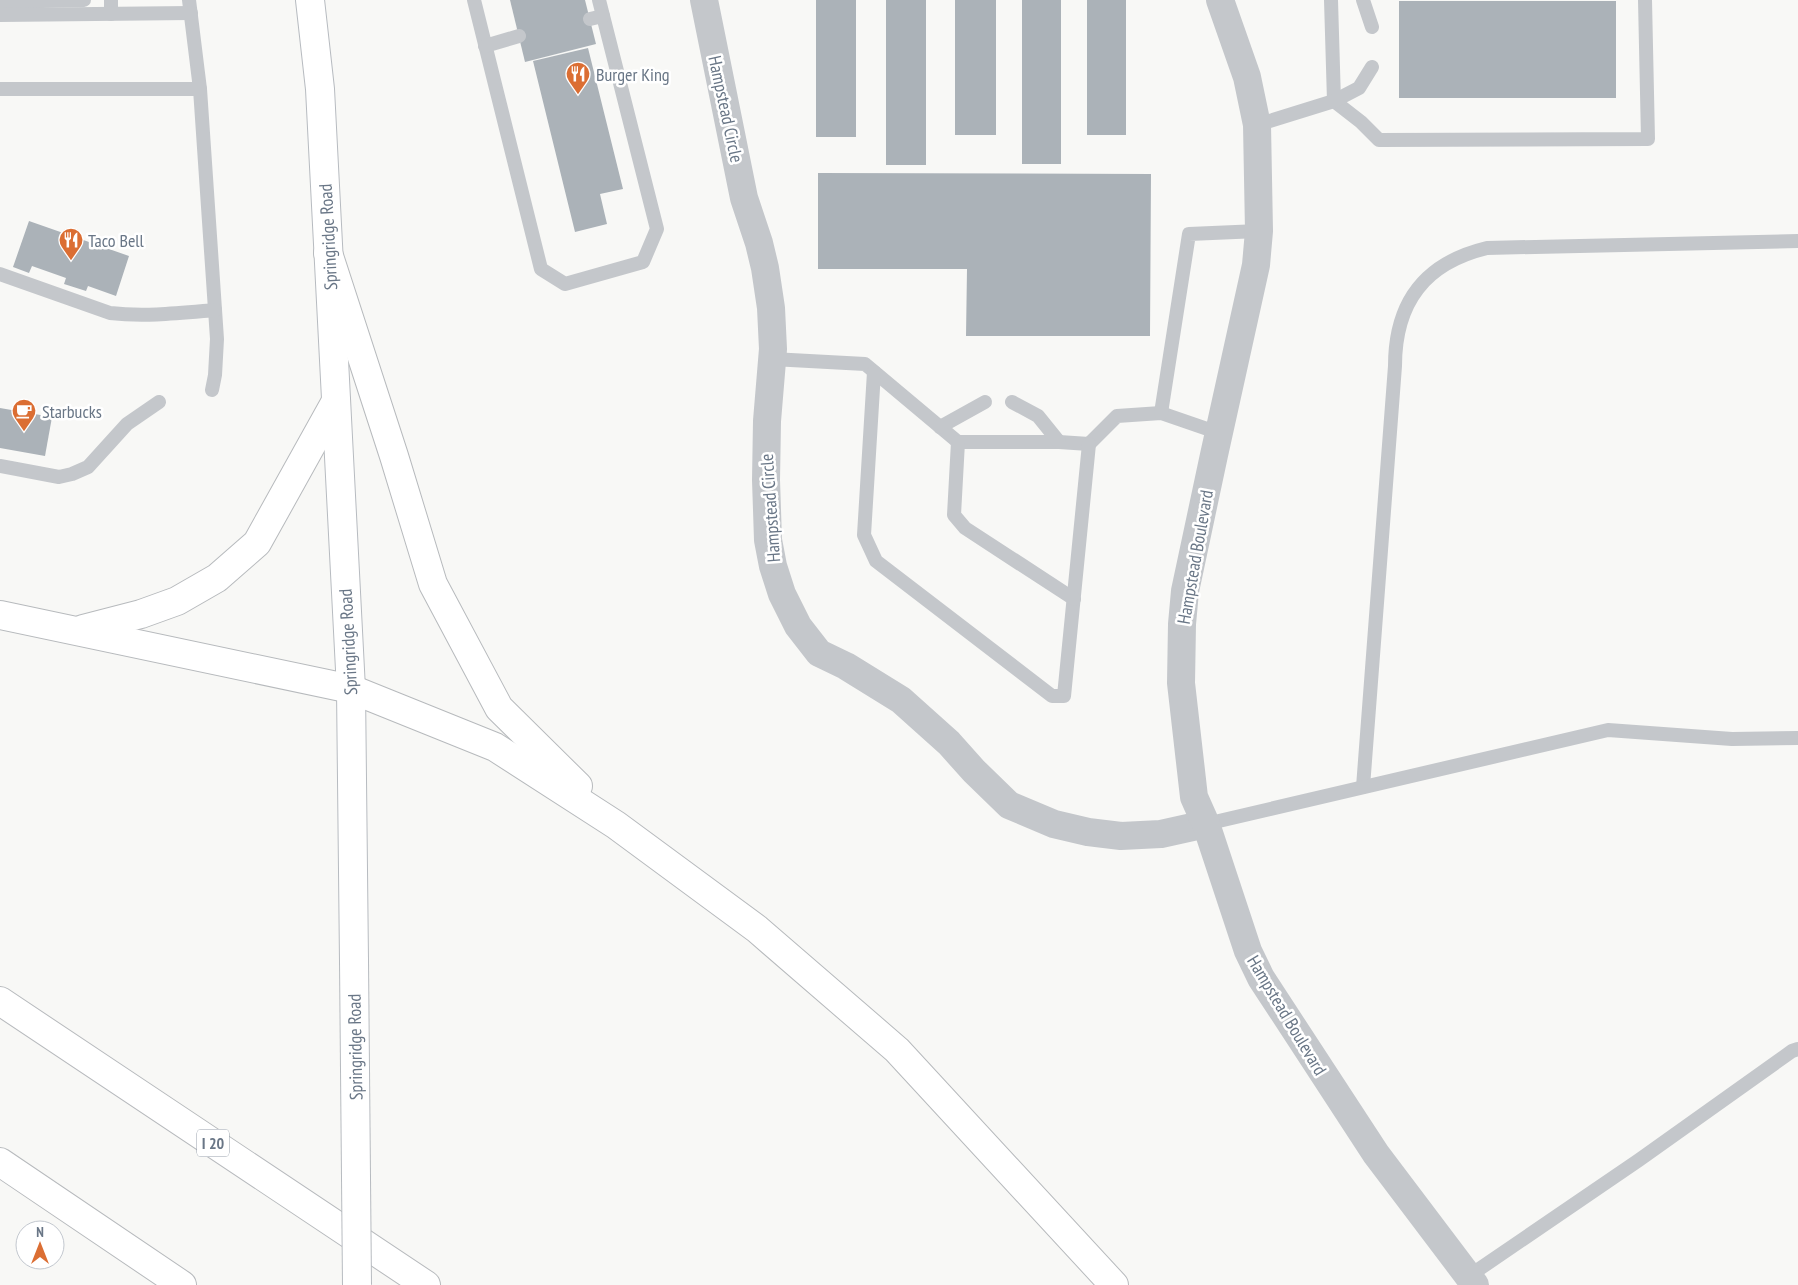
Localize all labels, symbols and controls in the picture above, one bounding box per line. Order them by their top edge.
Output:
street label: Hampstead Circle [703,53,749,165]
restaurant icon: Burger King [565,61,591,95]
place label: Burger King [596,63,670,86]
street label: Springridge Road [314,183,342,291]
restaurant icon: Taco Bell [58,227,84,261]
place label: Taco Bell [88,229,145,252]
cafe icon: Starbucks [11,398,37,432]
place label: Starbucks [42,400,102,423]
street label: Hampstead Circle [755,453,785,563]
street label: Hampstead Boulevard [1172,488,1218,626]
street label: Springridge Road [334,588,362,696]
street label: Hampstead Boulevard [1242,951,1332,1079]
street label: Springridge Road [343,994,367,1100]
road number: I 20 [197,1130,229,1156]
north arrow [15,1220,65,1270]
text: N [36,1223,44,1241]

